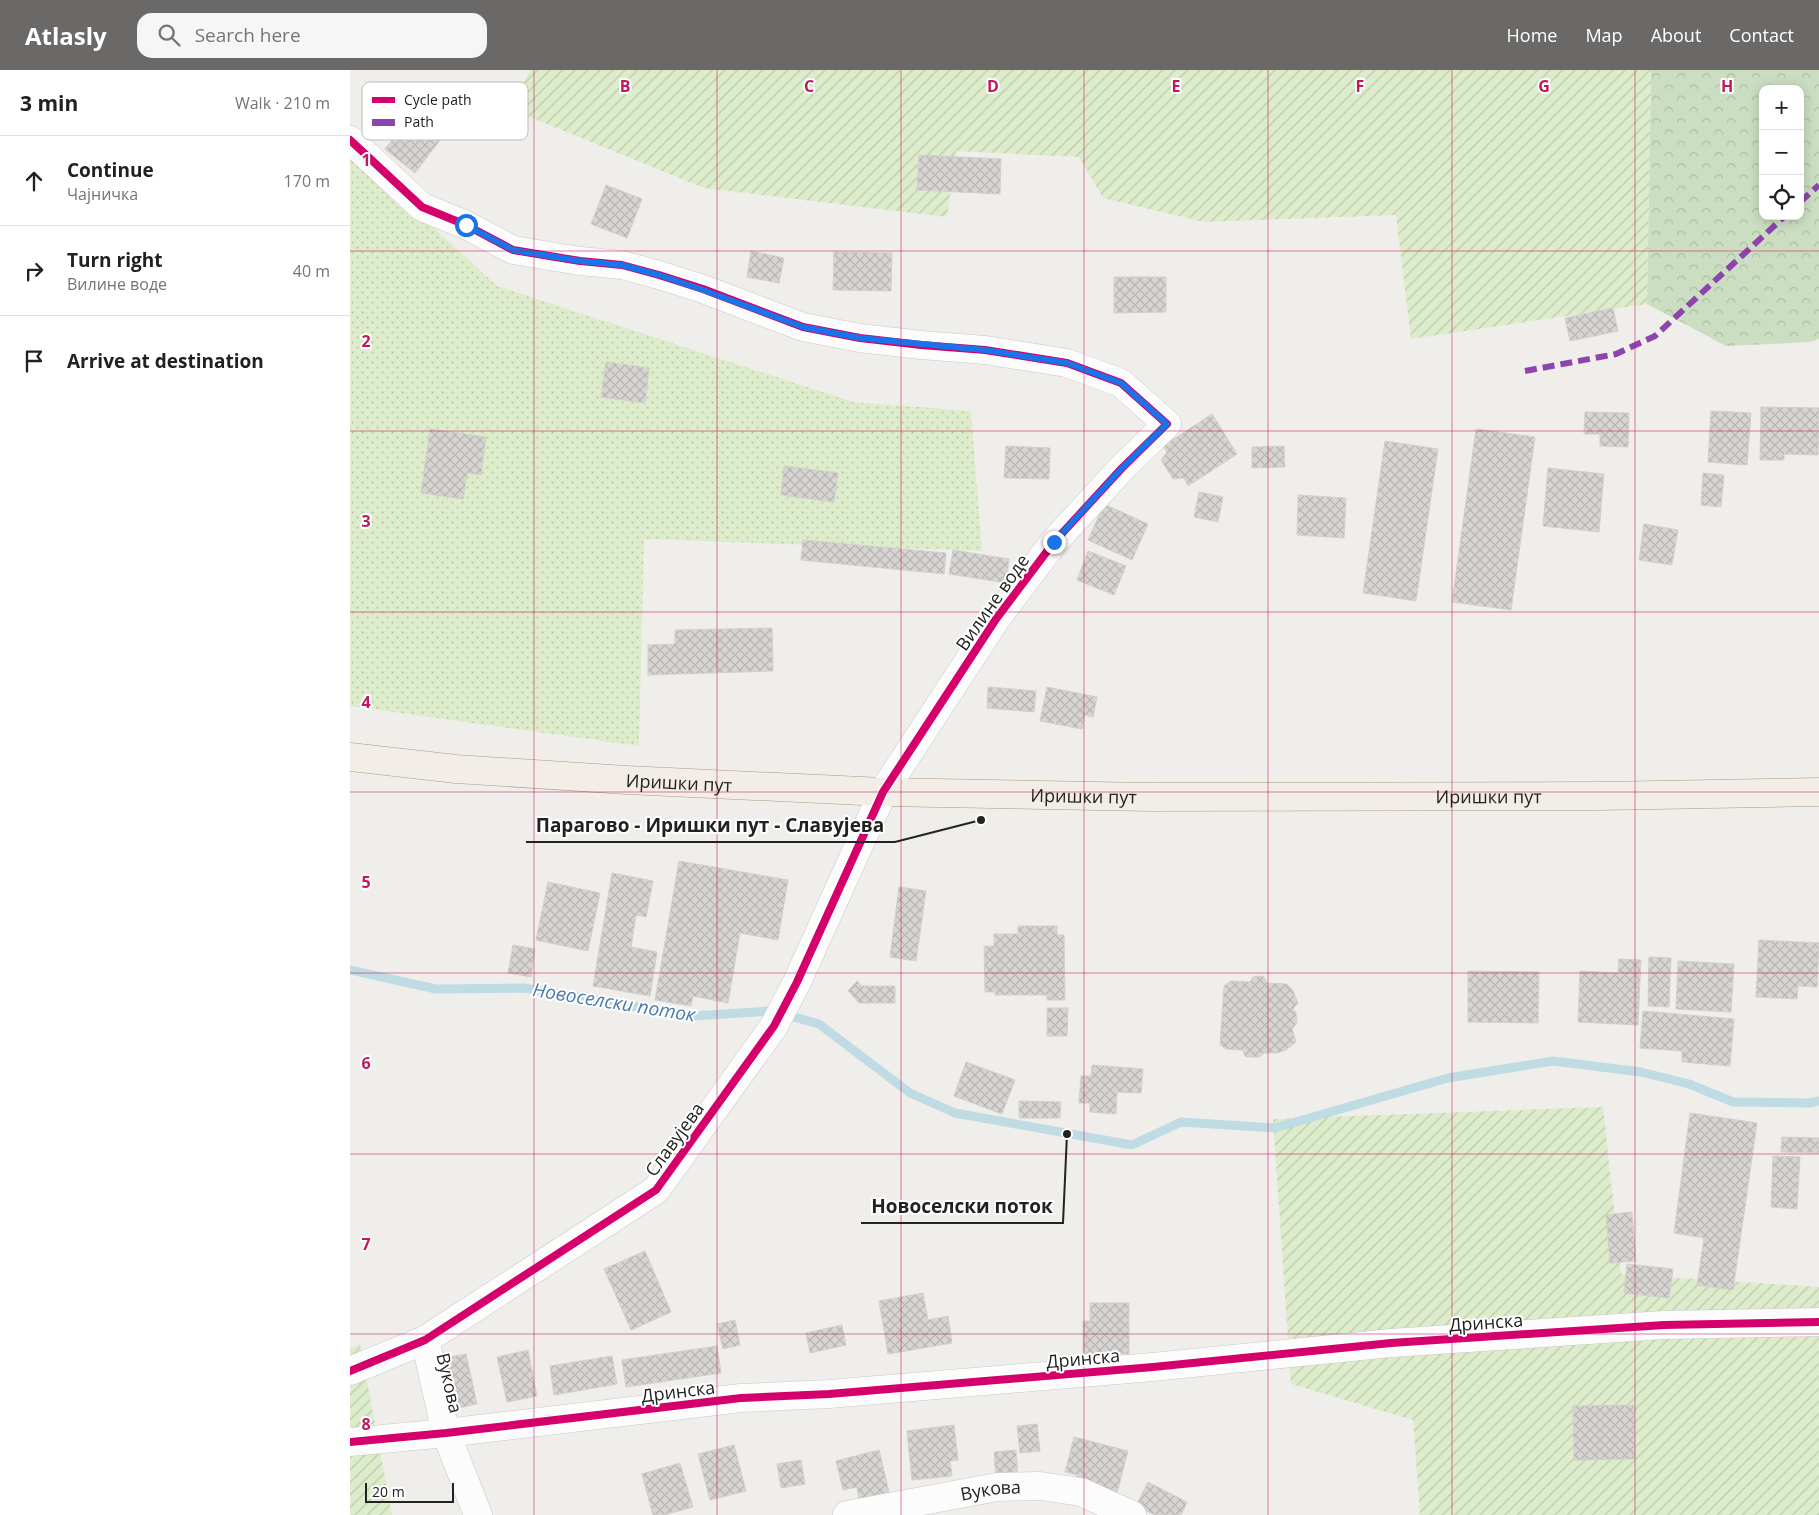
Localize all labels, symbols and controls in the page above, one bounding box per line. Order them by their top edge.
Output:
search box [137,13,487,58]
text: Atlasly [25,19,107,52]
icon: search [155,21,183,49]
text: Search here [195,22,301,48]
text: Home [1507,23,1557,47]
text: Map [1585,23,1623,47]
text: About [1651,23,1701,47]
text: Contact [1729,23,1794,47]
text: B [620,75,630,97]
text: C [804,75,814,97]
text: D [987,75,999,97]
text: E [1172,75,1181,97]
text: F [1356,75,1364,97]
text: G [1538,75,1550,97]
text: H [1721,75,1733,97]
legend [362,82,528,140]
map controls [1759,85,1804,220]
button: + [1759,85,1804,130]
text: 3 min [20,89,78,117]
text: Cycle path [404,90,472,109]
text: Walk · 210 m [235,92,330,114]
text: Path [404,112,434,131]
button: − [1759,130,1804,175]
text: 1 [361,149,371,171]
text: Continue [67,157,154,183]
icon: ahead [20,167,48,195]
text: 170 m [284,170,330,192]
button: locate [1759,175,1804,220]
text: Чајничка [67,183,138,205]
route start [455,214,478,237]
text: Turn right [67,247,162,273]
icon: right [20,257,48,285]
text: 40 m [293,260,330,282]
text: Вилине воде [67,273,167,295]
text: 2 [361,330,371,352]
icon: arrive [20,347,48,375]
text: Arrive at destination [67,348,264,374]
text: 3 [361,510,371,532]
route end [1043,531,1066,554]
street label: Вилине воде [950,549,1034,655]
text: 4 [361,691,371,713]
street label: Иришки пут [625,768,733,797]
street label: Иришки пут [1030,783,1138,809]
street label: Иришки пут [1435,784,1542,808]
callout: Парагово - Иришки пут - Славујева [526,808,895,842]
text: Парагово - Иришки пут - Славујева [536,812,884,838]
text: 5 [361,871,371,893]
water label: Новоселски поток [531,976,698,1028]
text: 6 [361,1052,371,1074]
street label: Славујева [639,1097,709,1181]
callout: Новоселски поток [861,1189,1063,1223]
text: Новоселски поток [871,1193,1053,1219]
text: 7 [361,1233,371,1255]
street label: Дринска [1448,1307,1524,1337]
street label: Дринска [1045,1343,1121,1373]
street label: Вукова [431,1351,469,1415]
street label: Дринска [640,1375,716,1407]
text: 8 [361,1413,371,1435]
street label: Вукова [958,1474,1021,1506]
scale bar [365,1480,454,1503]
text: 20 m [372,1482,405,1501]

